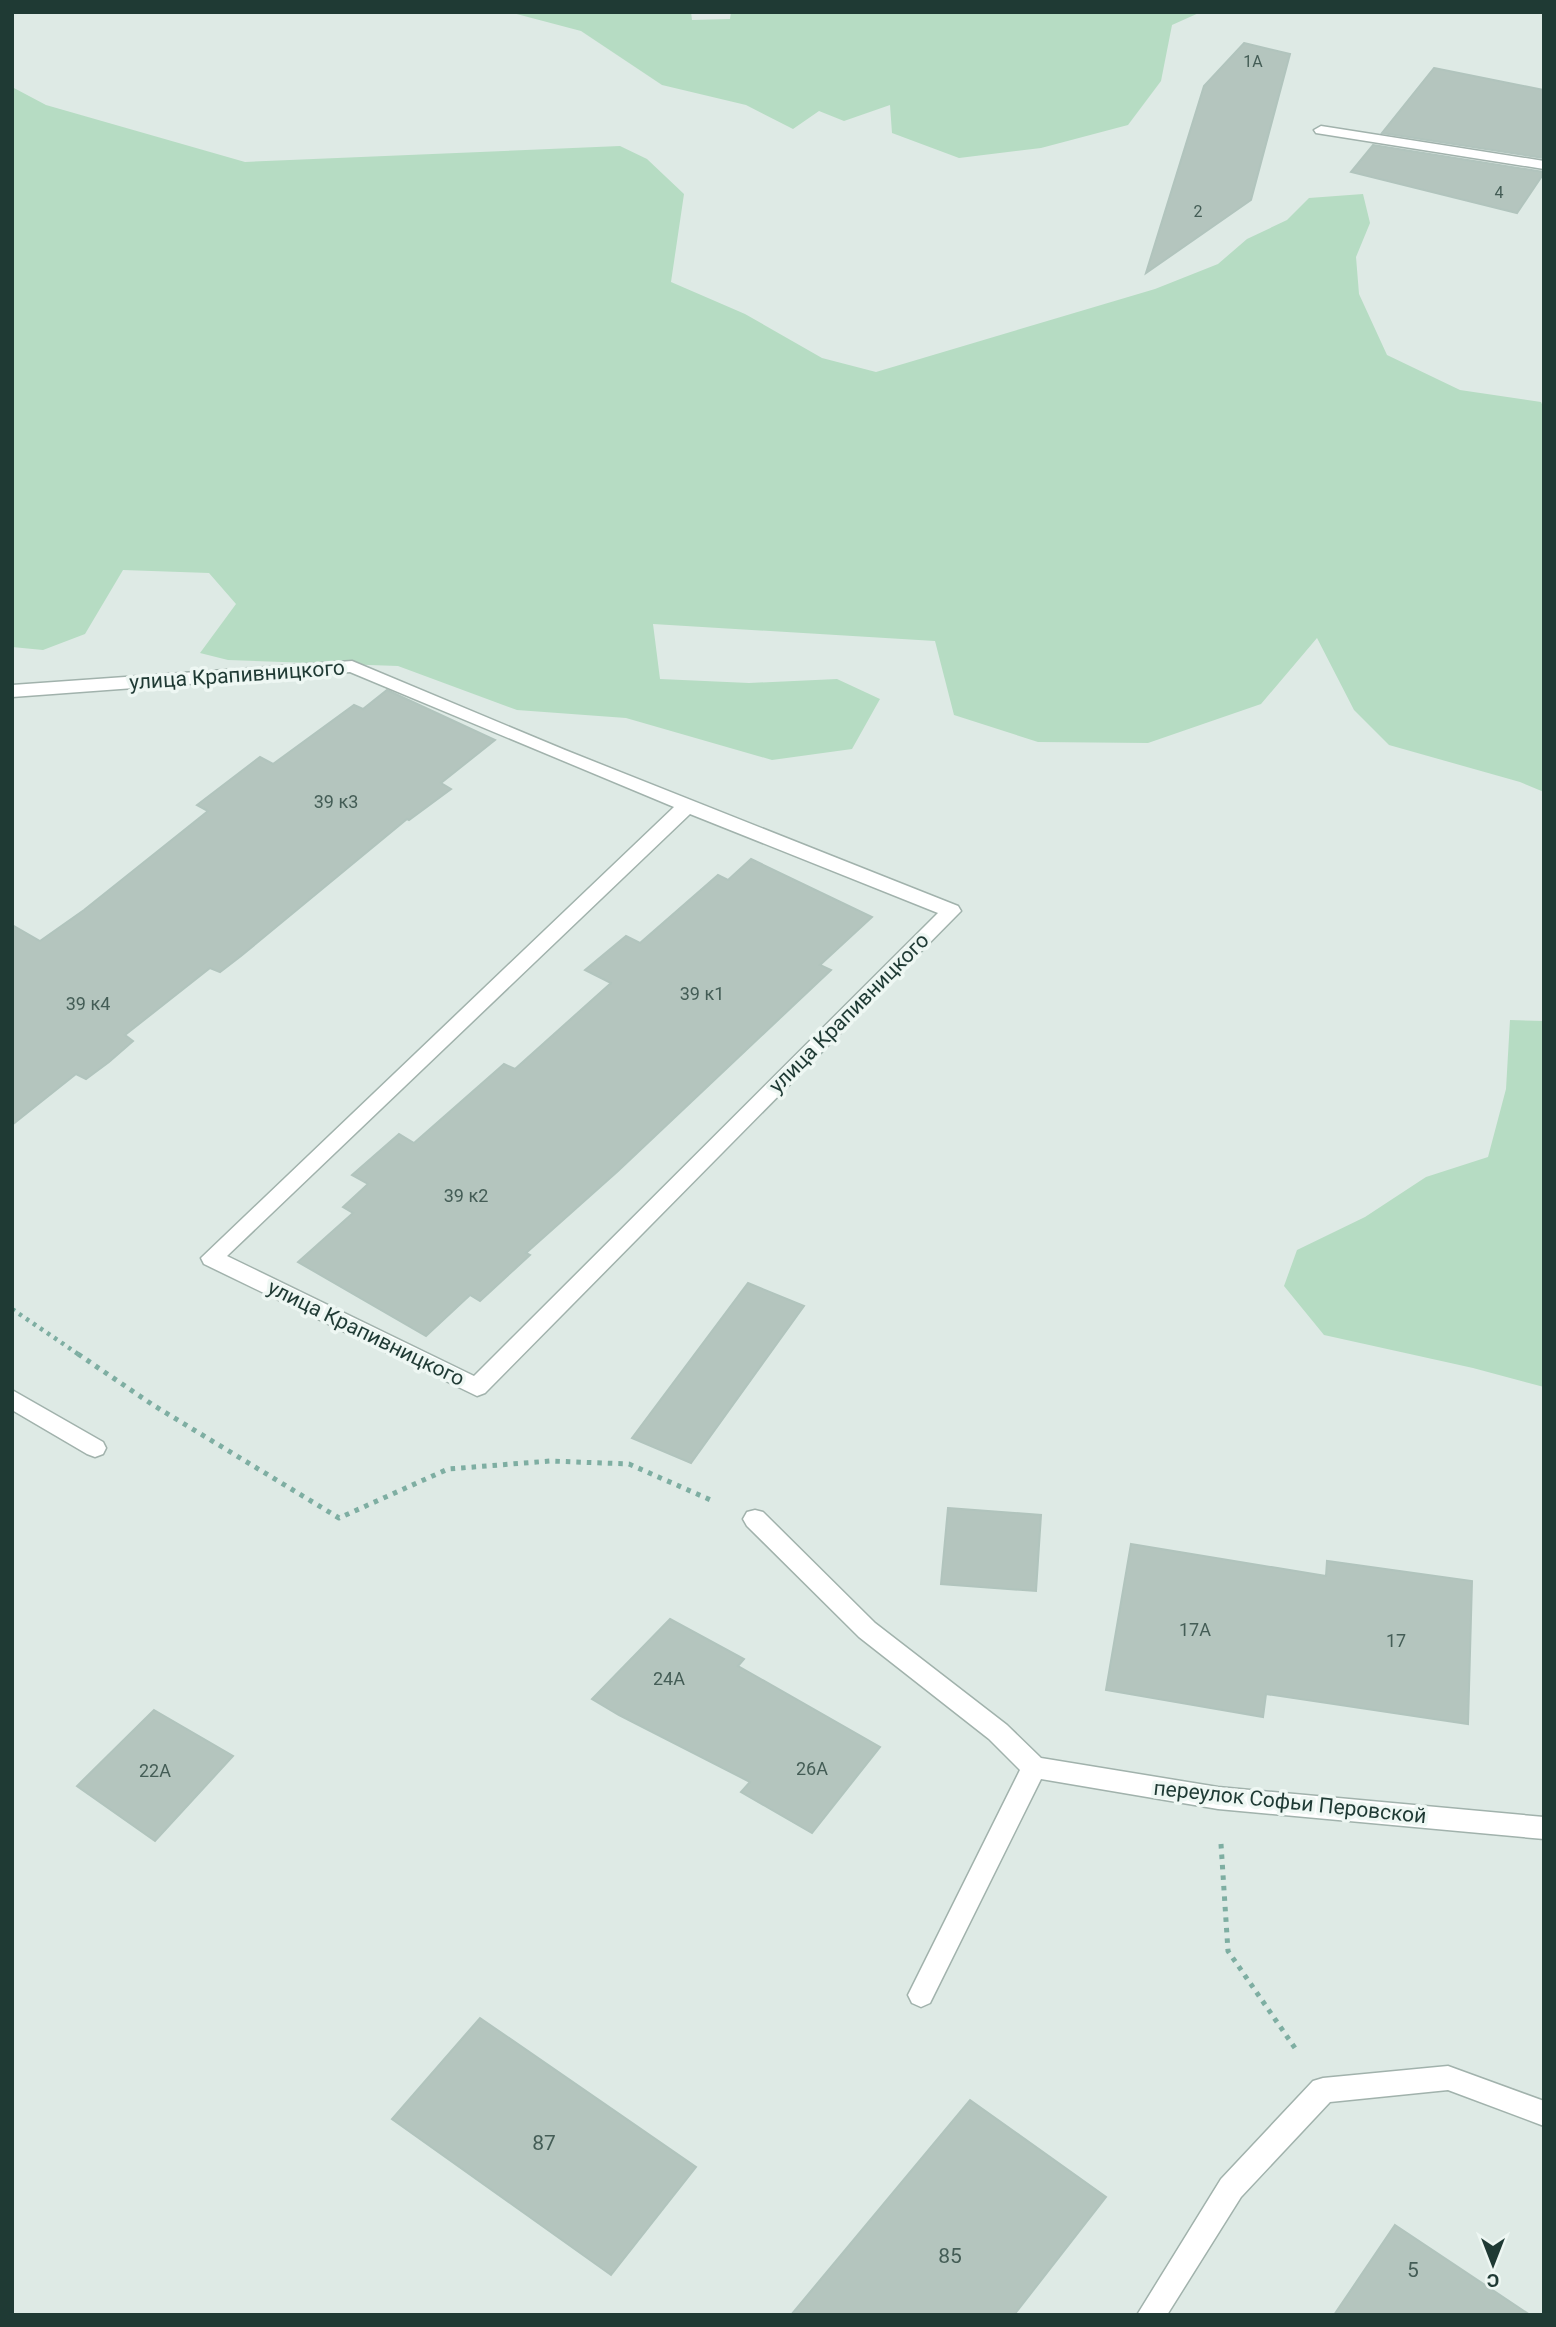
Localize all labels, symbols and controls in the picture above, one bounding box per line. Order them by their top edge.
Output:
house number: 1А [1243,52,1263,71]
house number: 4 [1495,183,1504,202]
house number: 2 [1194,202,1203,221]
street label: улица Крапивницкого [128,655,346,695]
house number: 39 к3 [314,791,358,812]
street label: улица Крапивницкого [764,928,934,1098]
house number: 39 к1 [680,983,724,1004]
house number: 39 к4 [66,993,110,1014]
house number: 39 к2 [444,1185,488,1206]
street label: улица Крапивницкого [264,1275,468,1391]
house number: 17А [1179,1619,1211,1640]
house number: 17 [1386,1630,1406,1651]
house number: 24А [653,1668,685,1689]
house number: 26А [796,1758,828,1779]
house number: 22А [139,1760,171,1781]
street label: переулок Софьи Перовской [1153,1776,1427,1828]
house number: 87 [532,2131,556,2155]
north arrow [1458,2229,1528,2299]
house number: 85 [938,2244,962,2268]
house number: 5 [1407,2258,1419,2282]
text: С [1487,2269,1499,2292]

